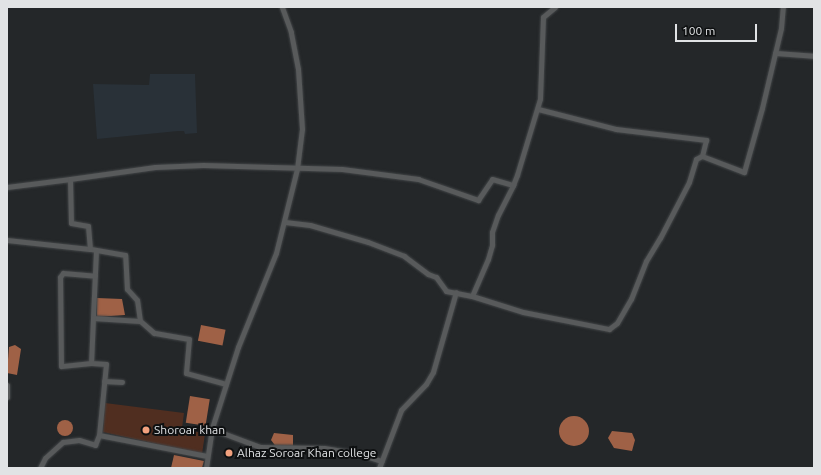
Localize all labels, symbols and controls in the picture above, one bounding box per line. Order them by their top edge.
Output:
scale bar [677,16,759,42]
text: 100 m [682,24,715,37]
place label: Shoroar khan [154,423,225,437]
marker: Shoroar khan [141,425,151,435]
place label: Alhaz Soroar Khan college [237,446,376,460]
marker: Alhaz Soroar Khan college [224,448,234,458]

